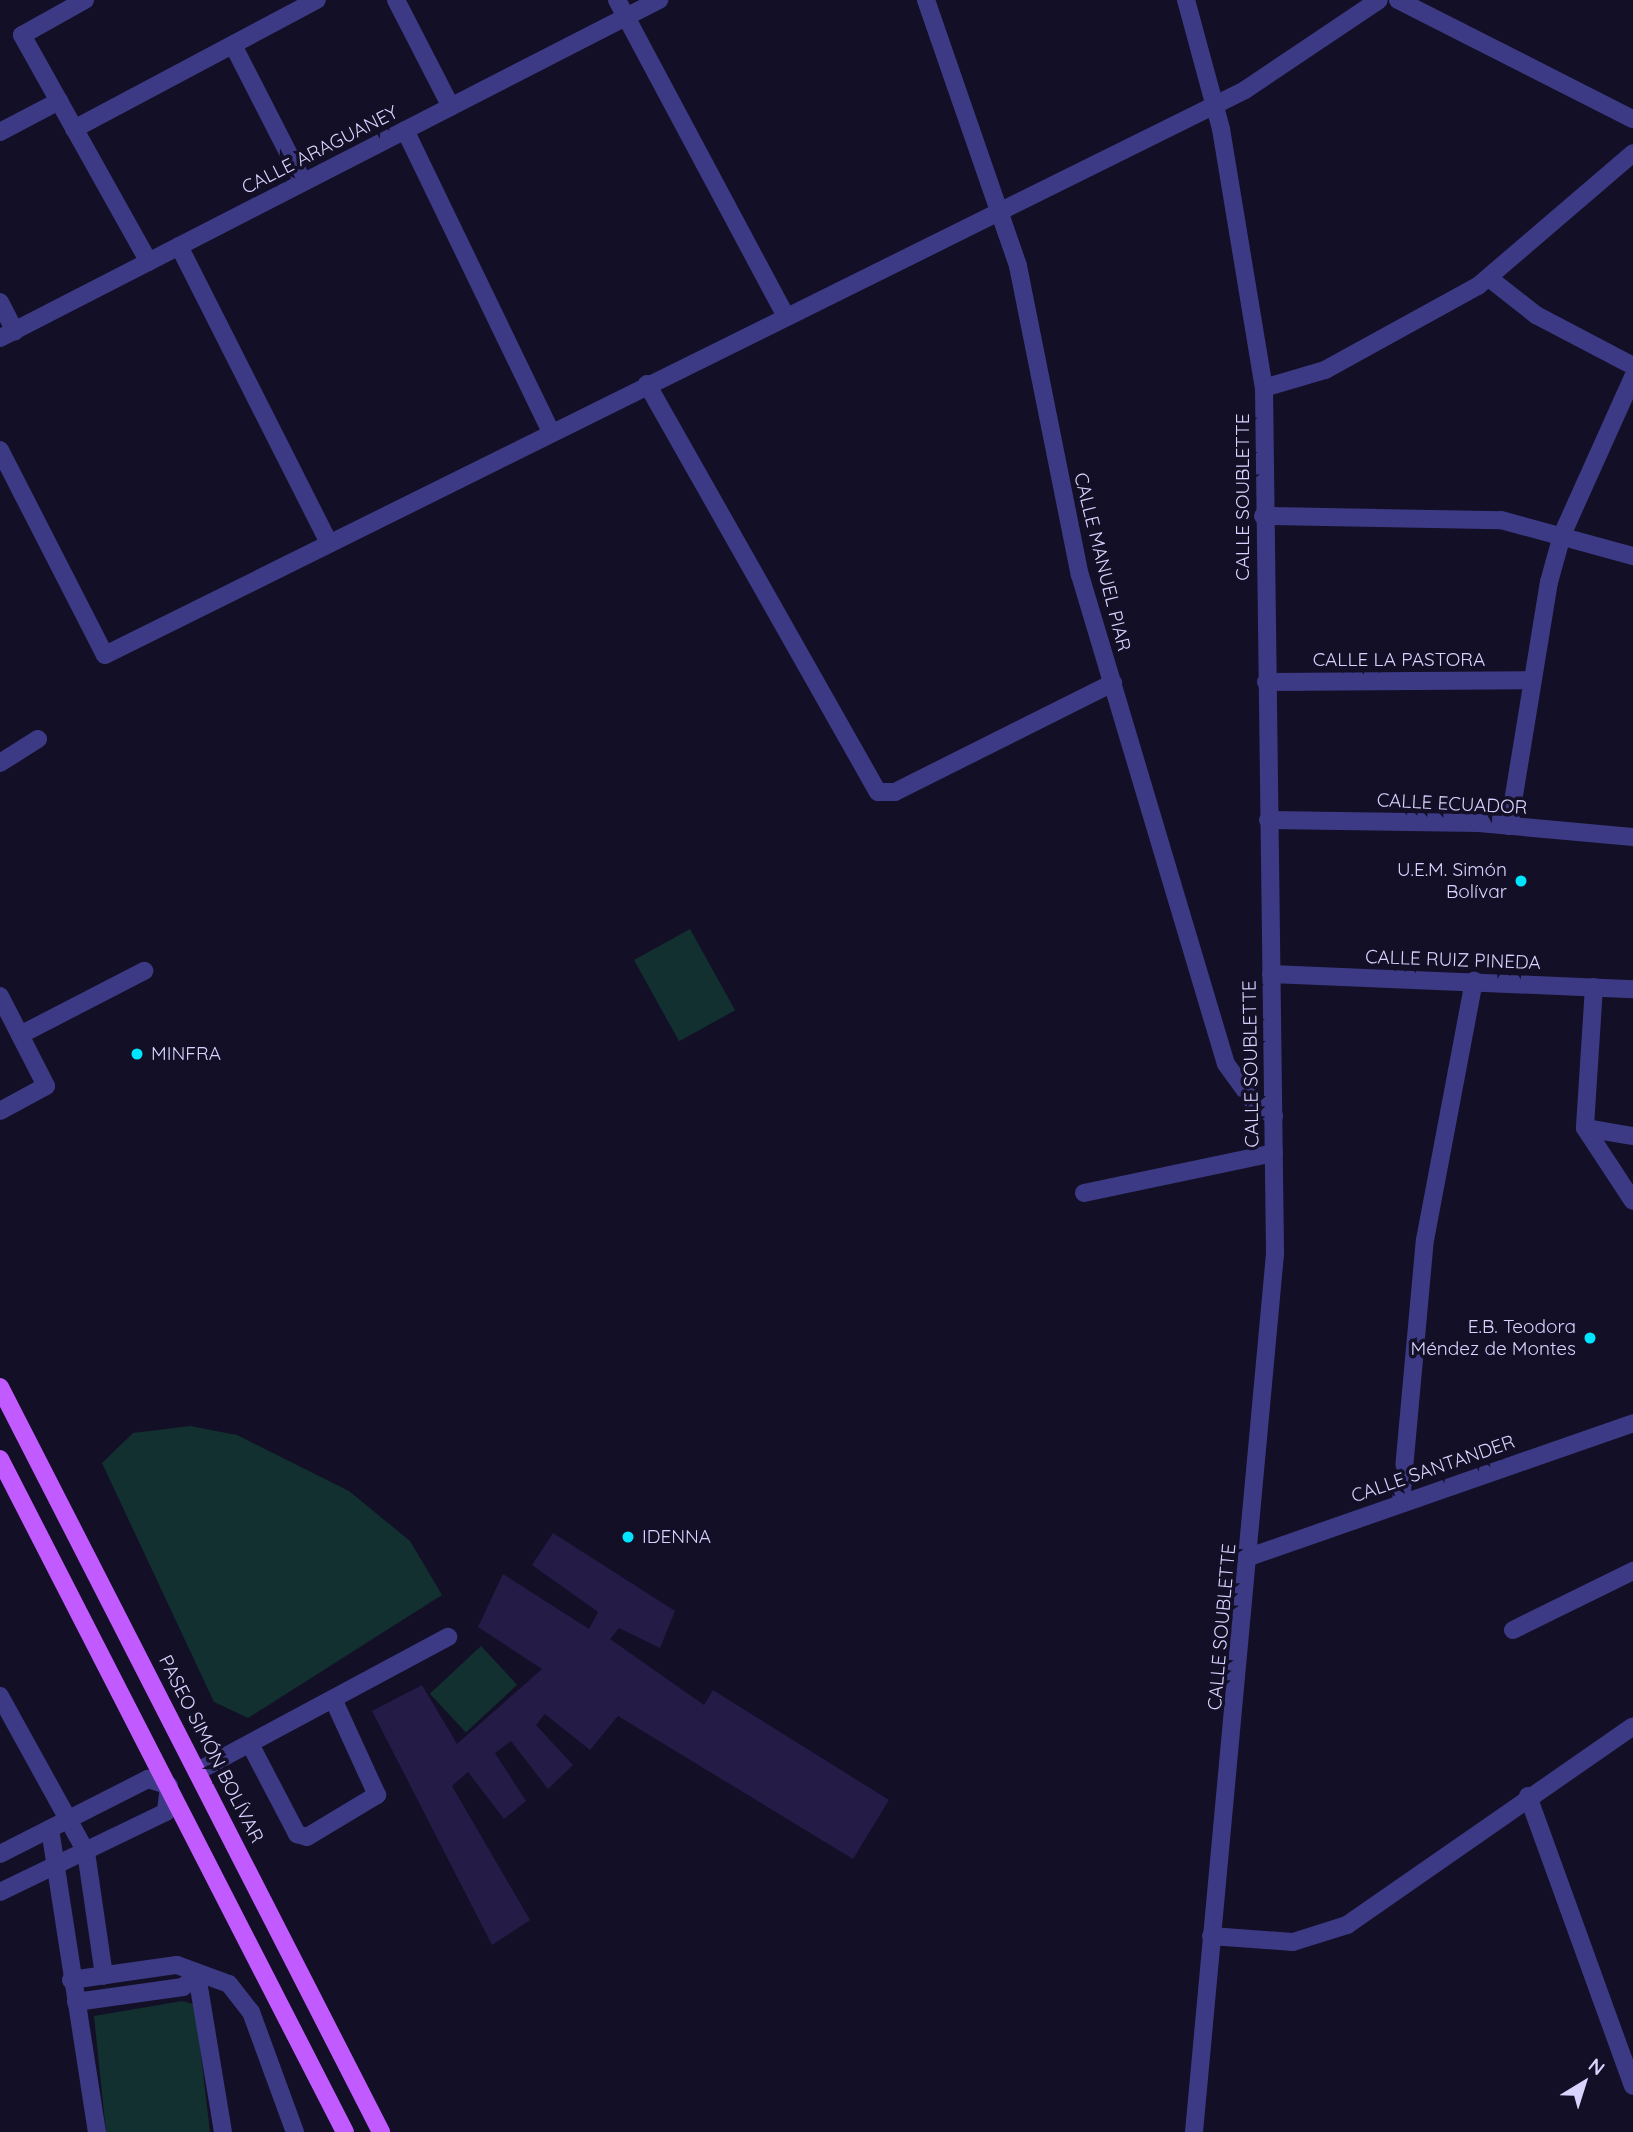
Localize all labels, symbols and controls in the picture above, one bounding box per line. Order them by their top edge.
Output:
street label: CALLE ARAGUANEY [238,101,402,199]
street label: CALLE SOUBLETTE [1232,413,1254,581]
street label: CALLE MANUEL PIAR [1069,470,1135,654]
street label: CALLE LA PASTORA [1313,649,1485,671]
street label: CALLE ECUADOR [1376,789,1528,819]
place label: U.E.M. Simón Bolívar [1397,859,1507,903]
marker: U.E.M. Simón Bolívar [1513,873,1529,889]
street label: CALLE RUIZ PINEDA [1365,946,1541,974]
street label: CALLE SOUBLETTE [1238,980,1264,1148]
place label: MINFRA [151,1043,221,1065]
marker: MINFRA [129,1046,145,1062]
place label: E.B. Teodora Méndez de Montes [1410,1316,1576,1360]
marker: E.B. Teodora Méndez de Montes [1582,1330,1598,1346]
street label: CALLE SANTANDER [1348,1430,1518,1508]
place label: IDENNA [642,1526,711,1548]
marker: IDENNA [620,1529,636,1545]
street label: CALLE SOUBLETTE [1203,1543,1241,1711]
street label: PASEO SIMÓN BOLÍVAR [154,1651,268,1847]
north arrow [1549,2048,1619,2118]
text: N [1584,2053,1610,2080]

